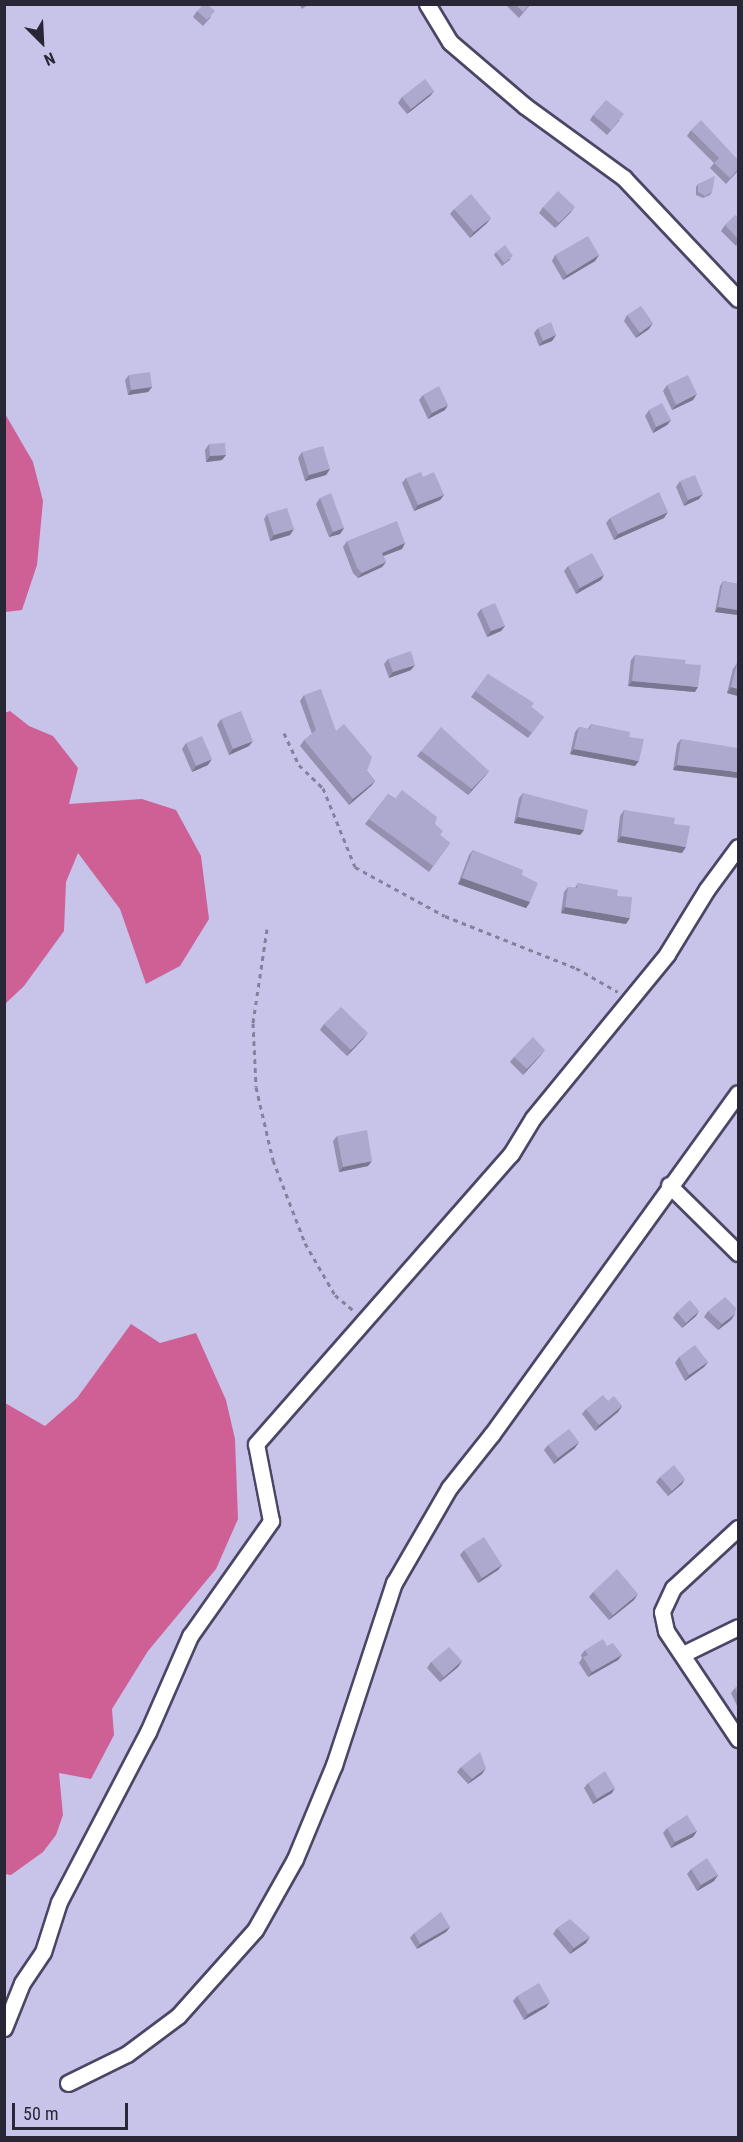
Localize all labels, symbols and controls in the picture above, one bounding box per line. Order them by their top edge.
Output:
north arrow [12,12,72,72]
text: N [41,48,58,70]
scale bar [15,2091,130,2129]
text: 50 m [23,2103,58,2124]

